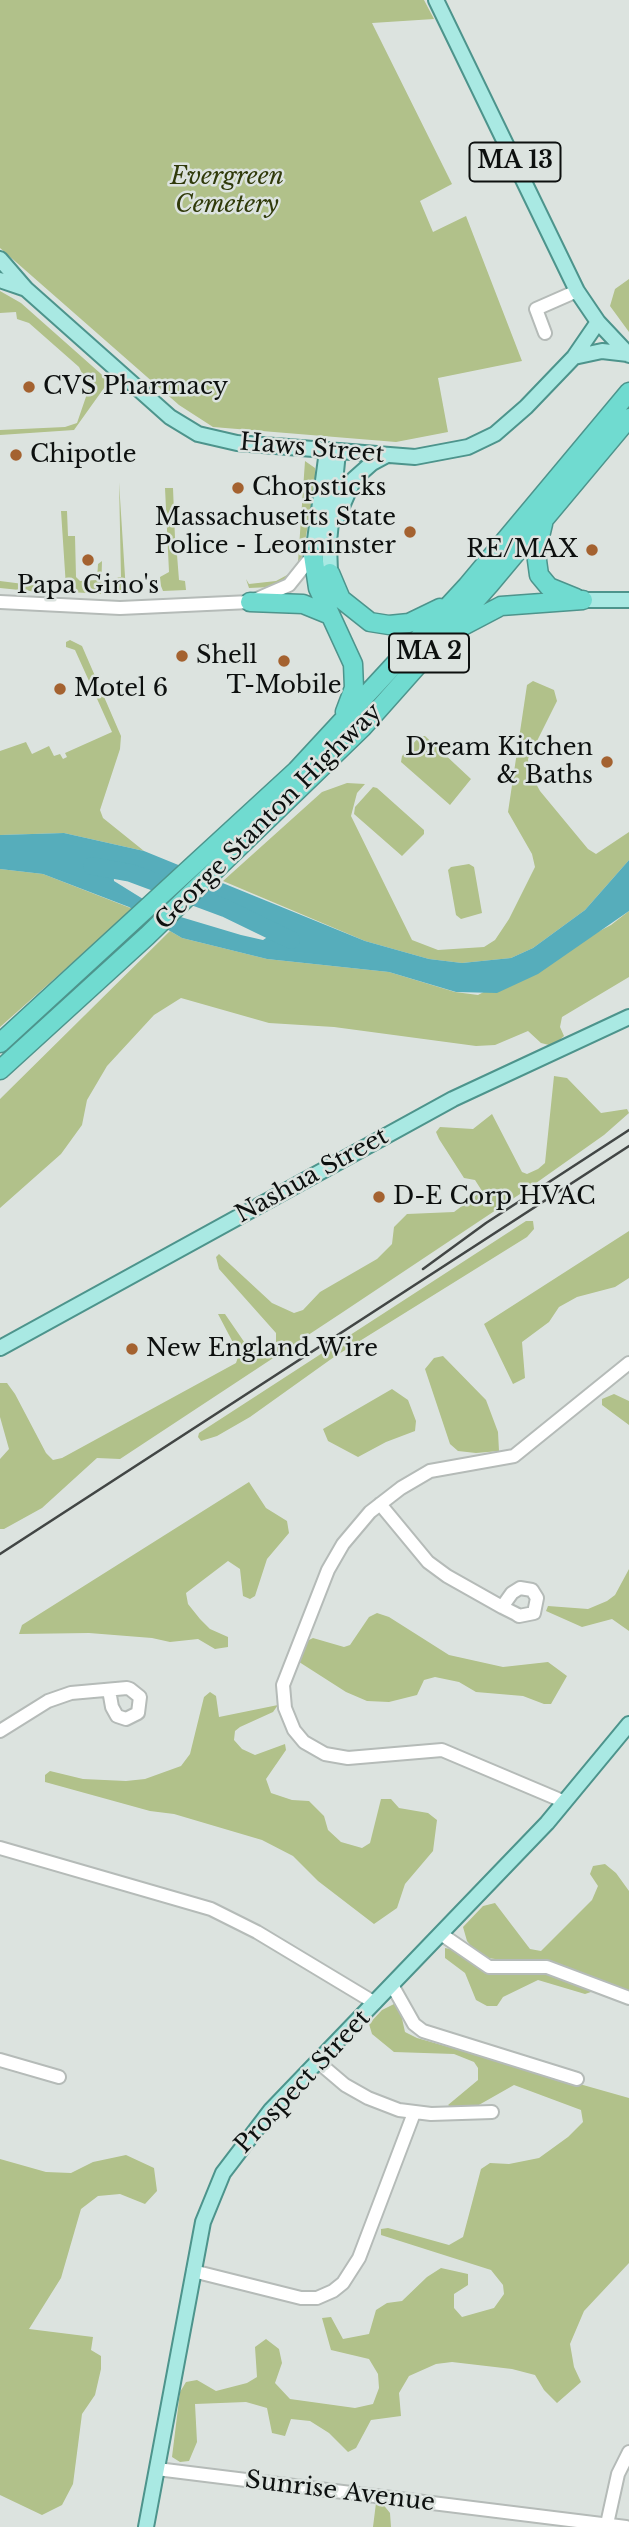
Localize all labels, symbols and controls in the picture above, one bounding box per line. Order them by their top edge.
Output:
road number: MA 13 [470,142,560,182]
park label: Evergreen Cemetery [170,163,284,219]
place label: CVS Pharmacy [43,373,228,401]
marker: CVS Pharmacy [21,379,37,395]
street label: Haws Street [238,428,386,470]
place label: Chipotle [30,441,137,469]
marker: Chipotle [8,447,24,463]
place label: Chopsticks [252,474,386,502]
marker: Chopsticks [230,480,246,496]
place label: Massachusetts State Police - Leominster [155,504,396,560]
marker: Massachusetts State Police - Leominster [402,524,418,540]
place label: RE/MAX [466,536,578,564]
marker: RE/MAX [584,542,600,558]
marker: Papa Gino's [80,552,96,568]
place label: Papa Gino's [17,572,159,600]
road number: MA 2 [389,634,469,673]
place label: Shell [196,642,257,670]
marker: Shell [174,648,190,664]
marker: T-Mobile [276,653,292,669]
place label: T-Mobile [227,672,341,700]
place label: Motel 6 [74,675,168,703]
marker: Motel 6 [52,681,68,697]
street label: George Stanton Highway [150,698,388,936]
place label: Dream Kitchen & Baths [405,734,593,790]
marker: Dream Kitchen & Baths [599,754,615,770]
street label: Nashua Street [231,1122,393,1230]
place label: D-E Corp HVAC [393,1183,595,1211]
marker: D-E Corp HVAC [371,1189,387,1205]
place label: New England Wire [146,1335,378,1363]
marker: New England Wire [124,1341,140,1357]
street label: Prospect Street [229,2004,377,2160]
street label: Sunrise Avenue [244,2466,436,2518]

